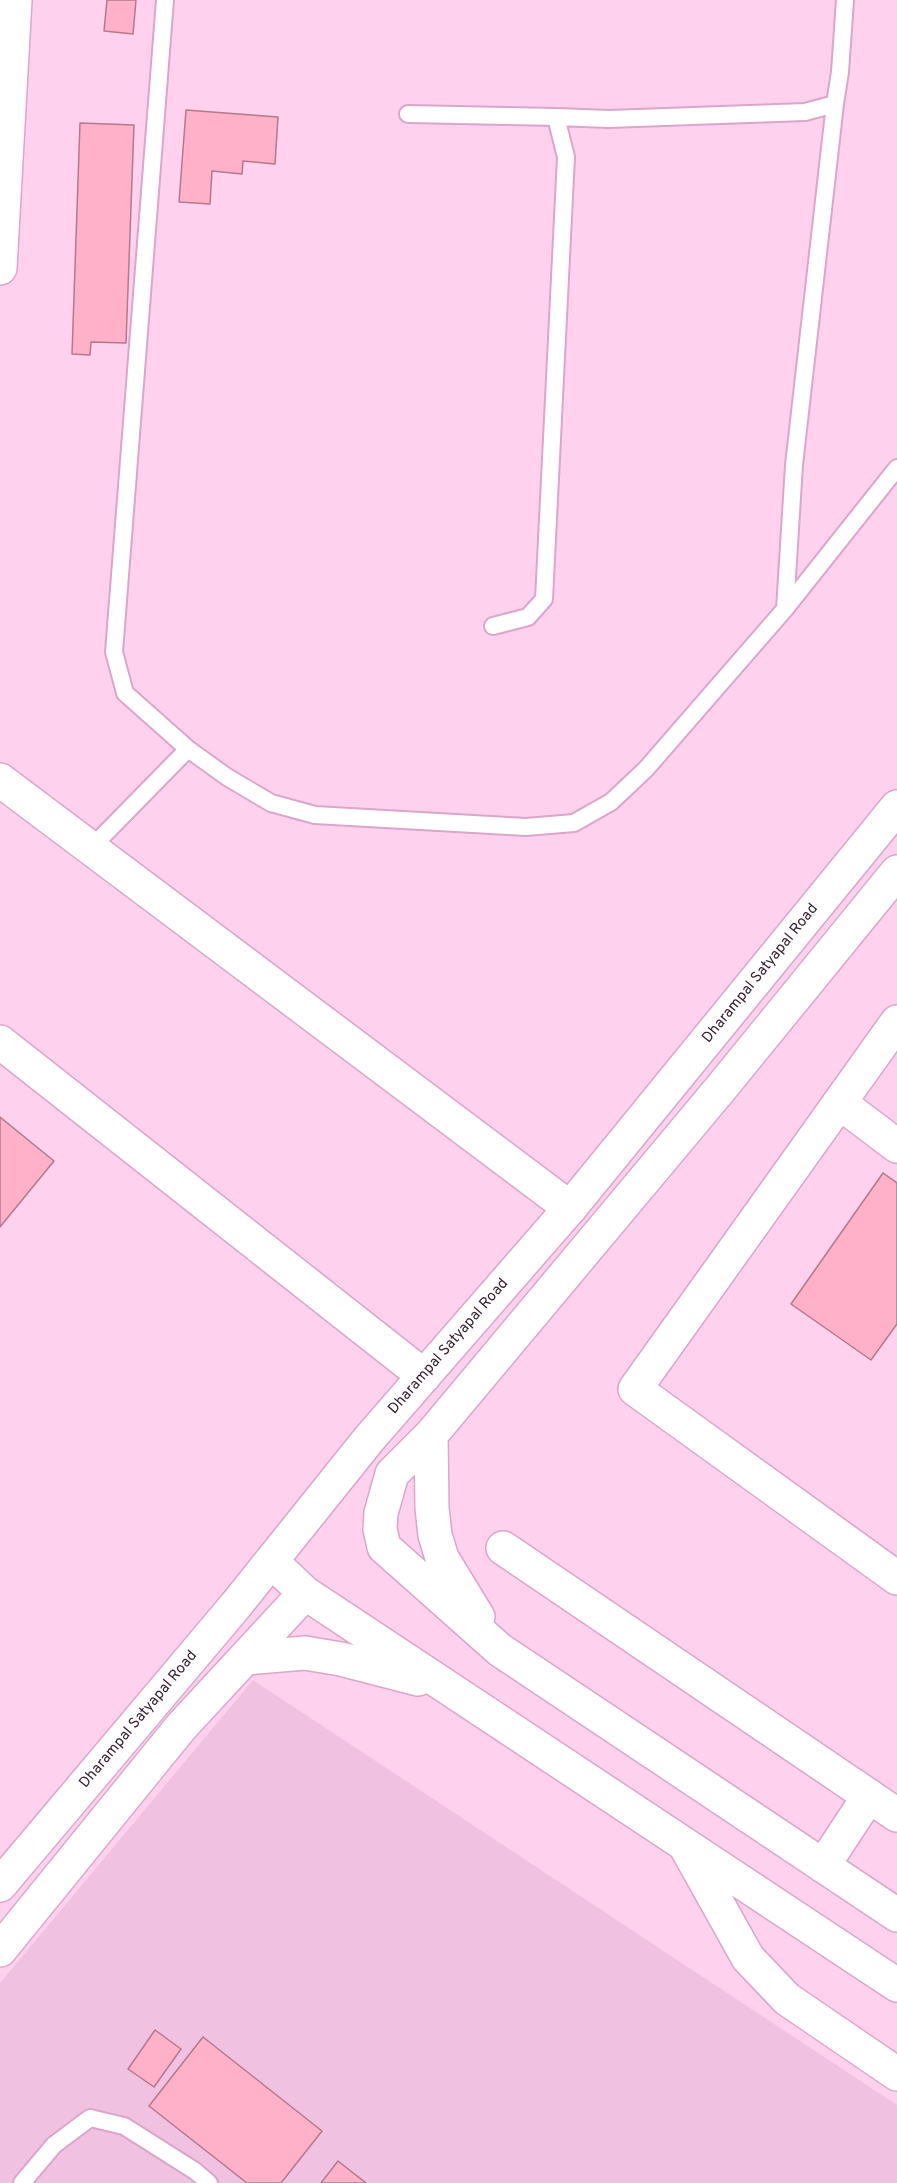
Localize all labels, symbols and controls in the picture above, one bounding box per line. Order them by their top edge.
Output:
street label: Dharampal Satyapal Road [699,901,823,1047]
street label: Dharampal Satyapal Road [385,1275,513,1419]
street label: Dharampal Satyapal Road [76,1648,202,1792]

